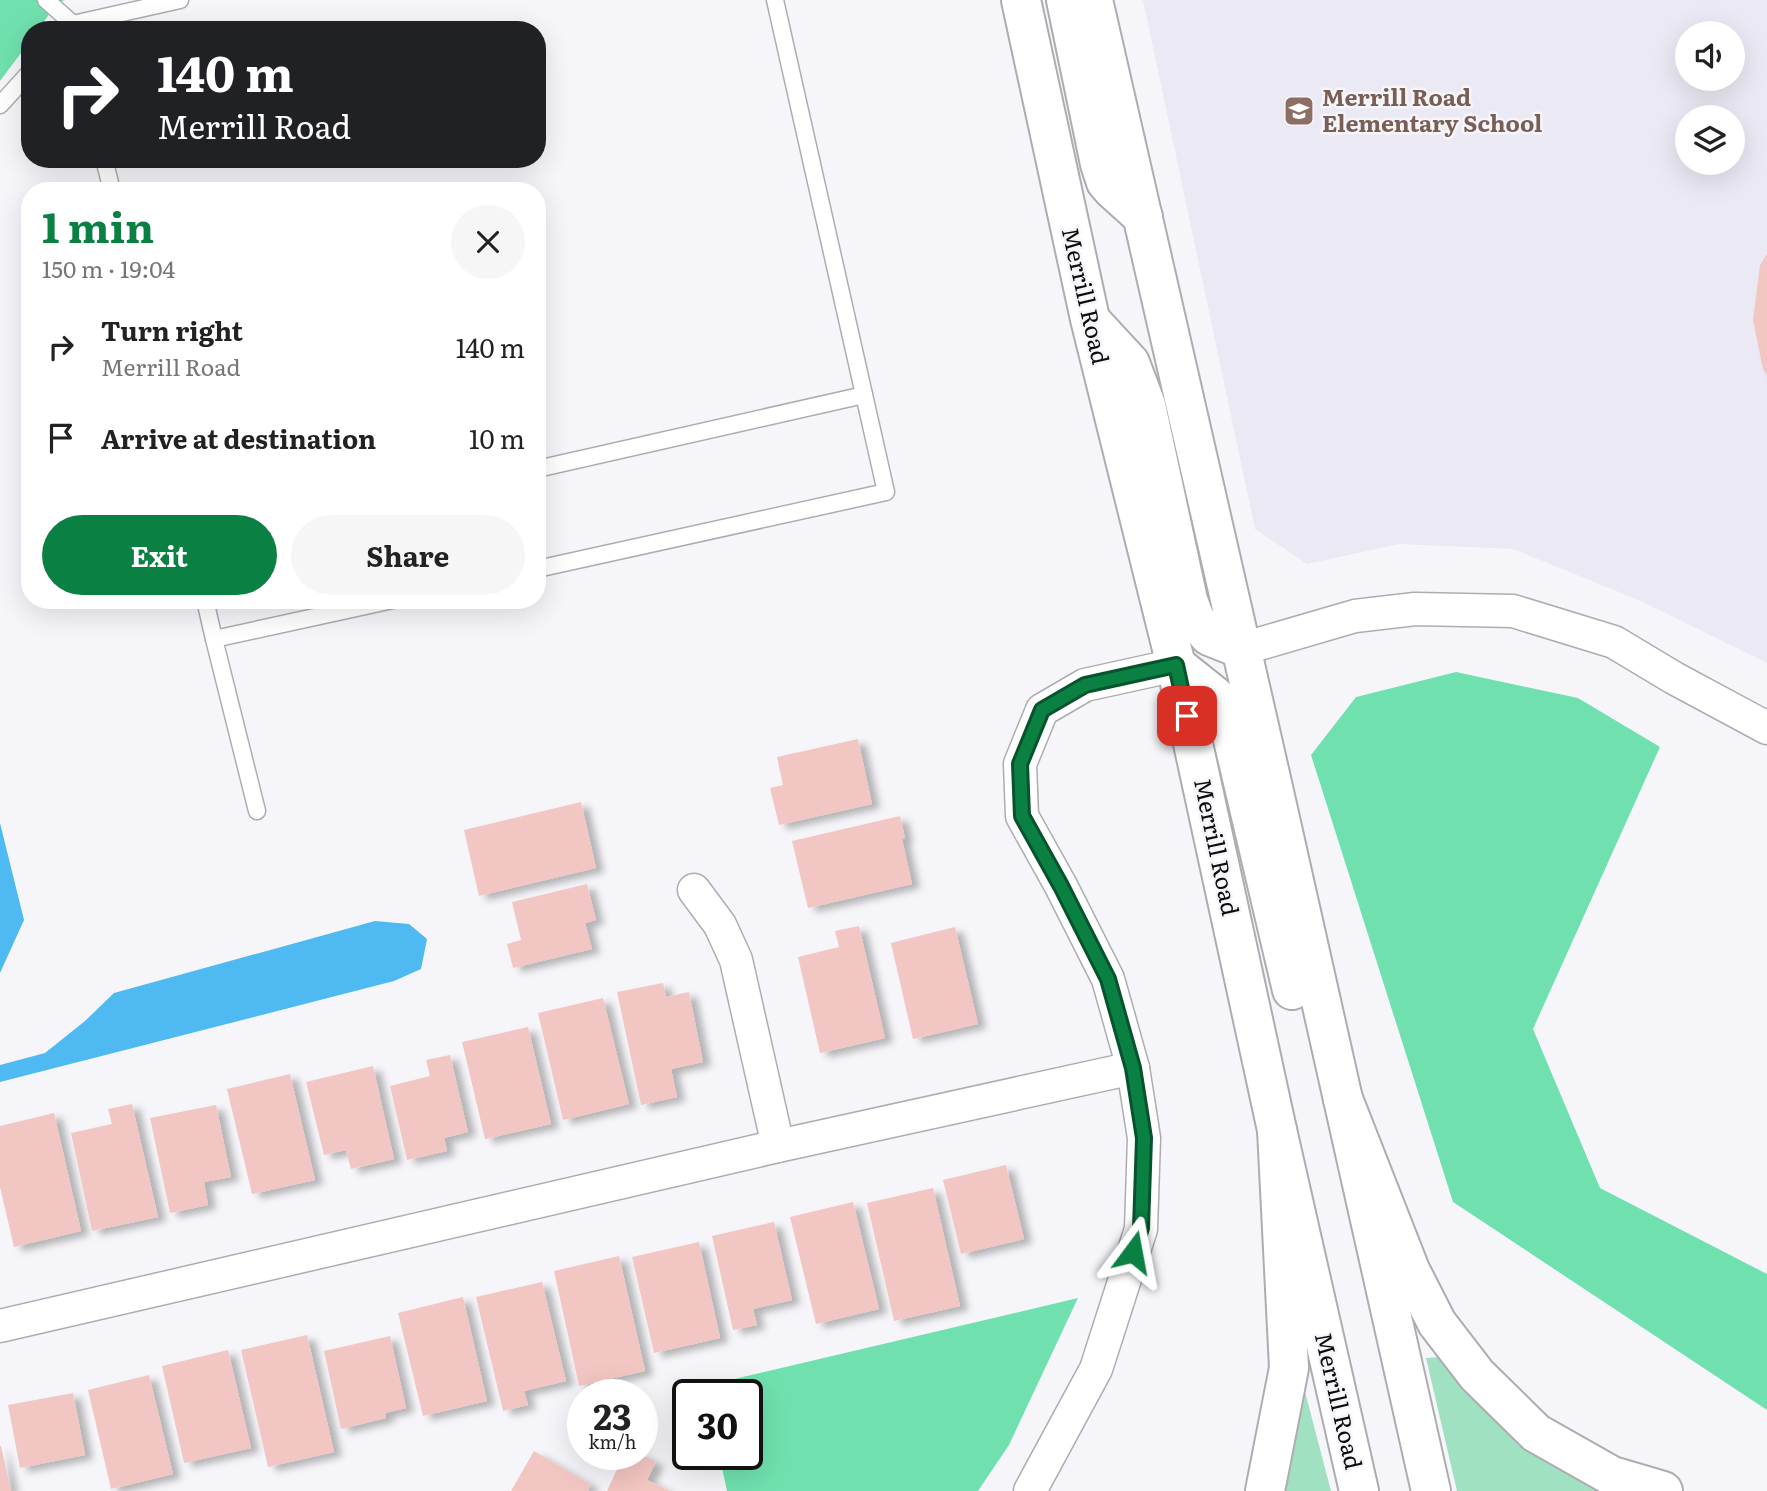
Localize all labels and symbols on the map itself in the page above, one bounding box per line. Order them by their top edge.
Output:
place label: Merrill Road Elementary School [1322,79,1542,139]
school or university icon: Merrill Road Elementary School [1282,94,1316,128]
street label: Merrill Road [1055,224,1119,367]
pin [1157,686,1217,746]
street label: Merrill Road [1187,775,1249,918]
position arrow [1096,1215,1170,1289]
street label: Merrill Road [1308,1329,1372,1472]
speed limit sign: 30 [672,1379,763,1470]

